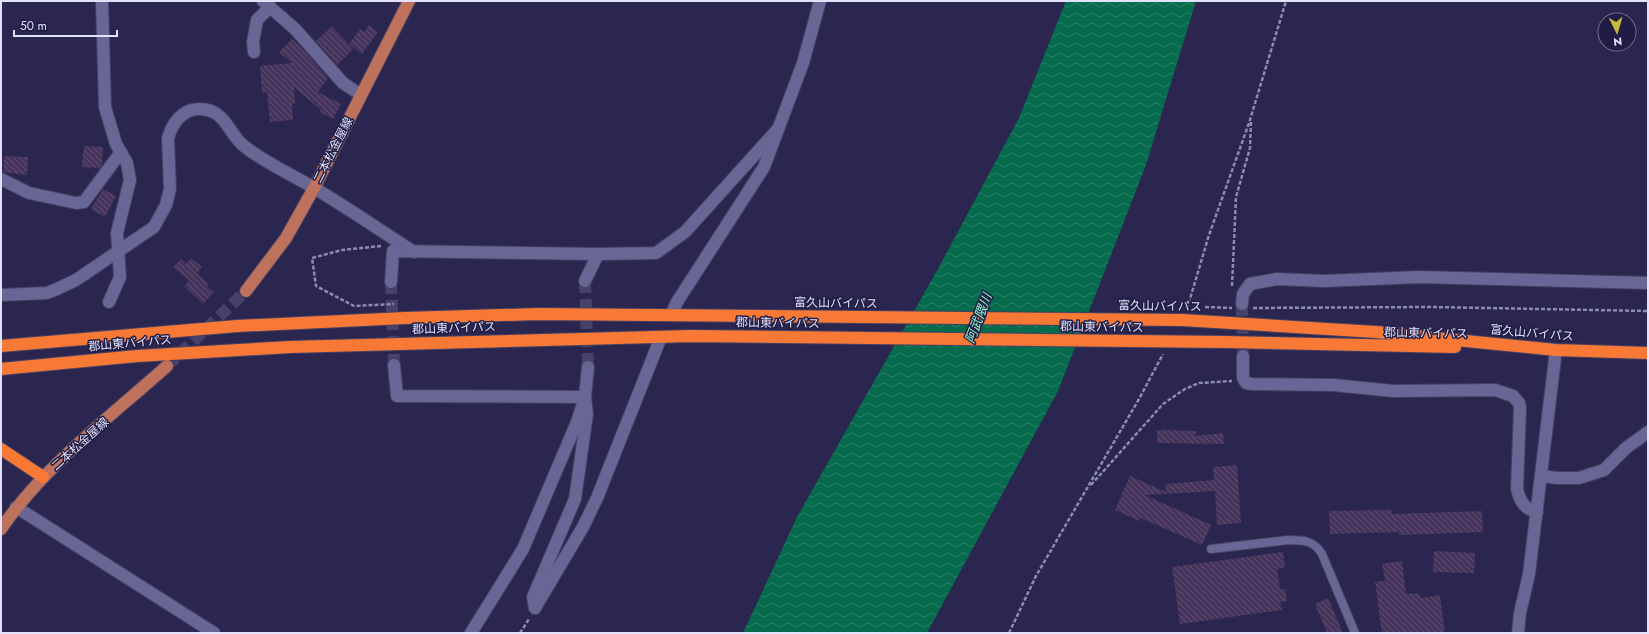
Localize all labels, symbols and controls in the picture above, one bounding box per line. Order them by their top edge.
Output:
scale bar [14,12,117,38]
north arrow [1597,12,1637,52]
text: 50 m [20,17,47,35]
text: N [1613,34,1623,50]
street label: 二本松金屋線 [309,114,357,186]
water label: 阿武隈川 [960,289,997,346]
street label: 富久山バイパス [794,293,878,313]
street label: 富久山バイパス [1118,296,1202,316]
street label: 郡山東バイパス [736,313,820,333]
street label: 郡山東バイパス [1060,317,1144,337]
street label: 郡山東バイパス [412,318,496,338]
street label: 富久山バイパス [1489,320,1575,346]
street label: 郡山東バイパス [1384,323,1468,343]
street label: 郡山東バイパス [87,330,173,356]
street label: 二本松金屋線 [47,413,113,475]

